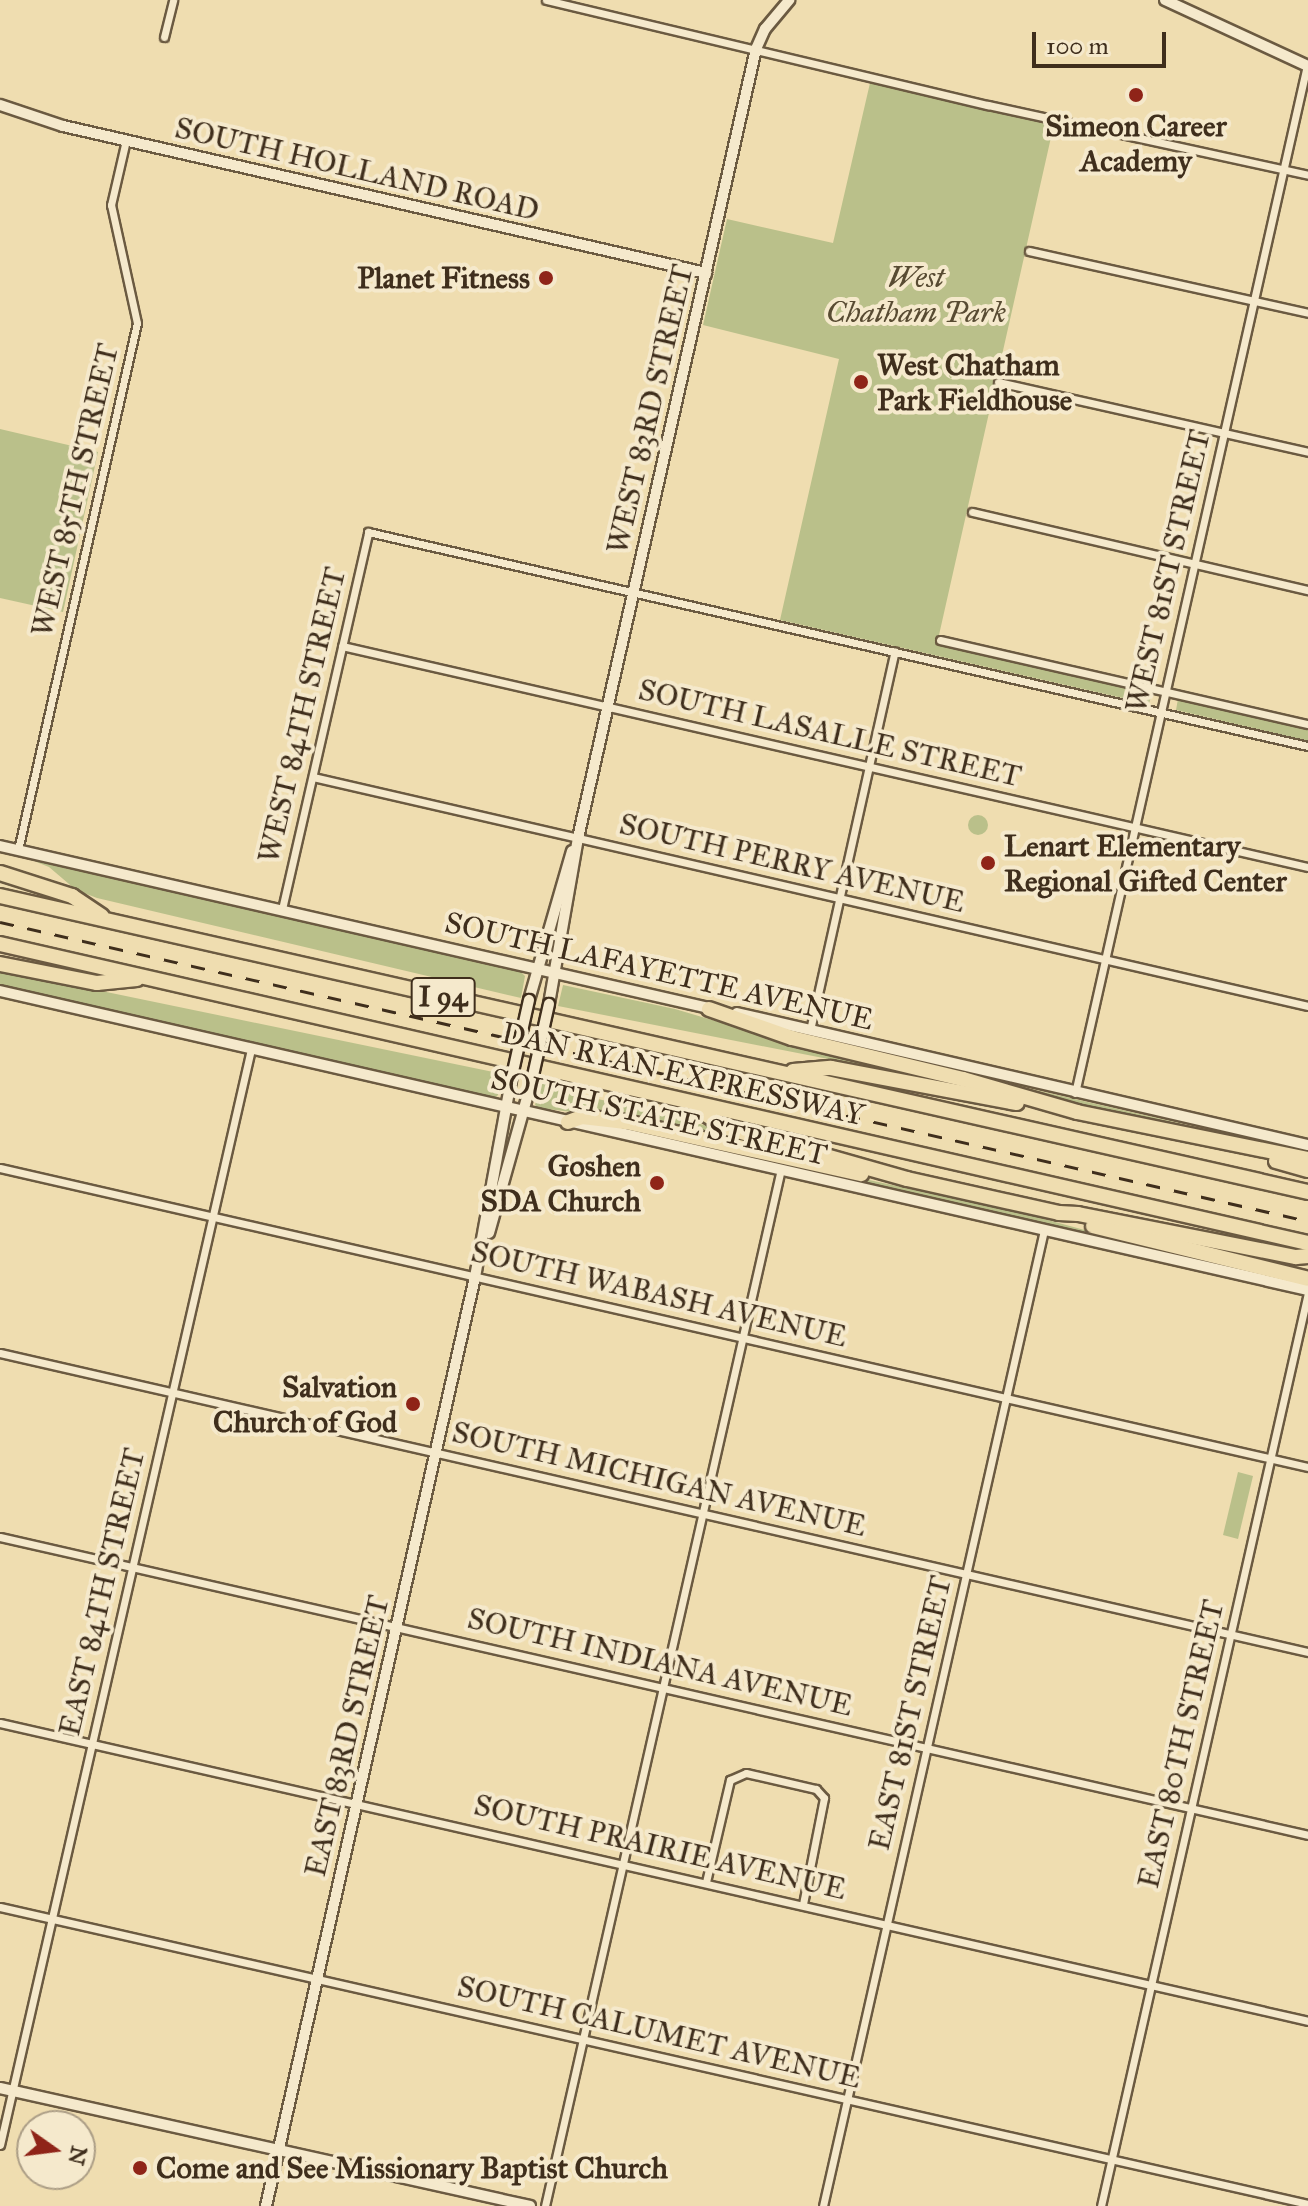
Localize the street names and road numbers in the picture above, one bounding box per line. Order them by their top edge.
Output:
street label: SOUTH HOLLAND ROAD [171,110,543,228]
street label: WEST 83RD STREET [599,261,701,557]
street label: WEST 85TH STREET [24,340,126,640]
street label: WEST 81ST STREET [1118,426,1218,716]
street label: WEST 84TH STREET [250,564,354,866]
street label: SOUTH LASALLE STREET [635,671,1025,795]
street label: SOUTH PERRY AVENUE [616,806,968,920]
street label: SOUTH LAFAYETTE AVENUE [441,904,877,1038]
road number: I 94 [409,973,477,1021]
street label: DAN RYAN EXPRESSWAY [498,1015,868,1133]
street label: SOUTH STATE STREET [487,1061,831,1173]
street label: SOUTH WABASH AVENUE [468,1233,850,1355]
street label: SOUTH MICHIGAN AVENUE [449,1414,869,1544]
street label: EAST 84TH STREET [51,1445,153,1739]
street label: EAST 81ST STREET [861,1572,959,1854]
street label: EAST 83RD STREET [297,1592,397,1880]
street label: EAST 80TH STREET [1130,1596,1232,1892]
street label: SOUTH INDIANA AVENUE [464,1600,856,1724]
street label: SOUTH PRAIRIE AVENUE [471,1787,849,1907]
street label: SOUTH CALUMET AVENUE [454,1968,864,2096]

